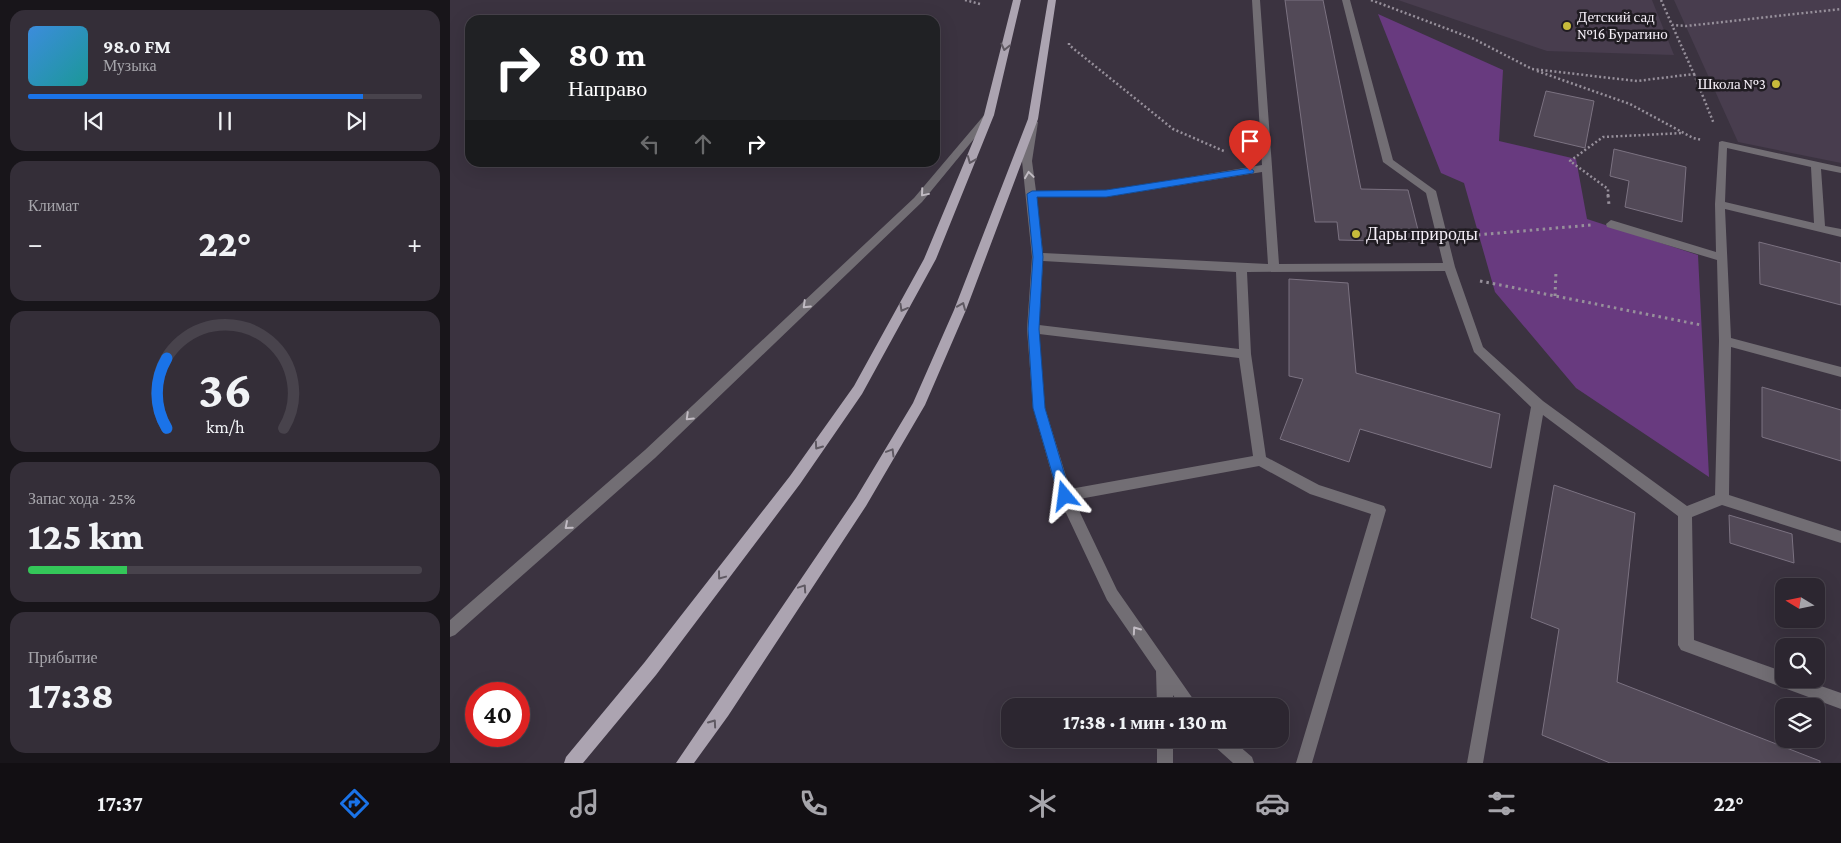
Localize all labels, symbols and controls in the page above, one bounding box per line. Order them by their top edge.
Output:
place label: Детский сад №16 Буратино [1577,9,1668,42]
marker: Детский сад №16 Буратино [1561,20,1573,32]
icon: right [485,35,550,100]
text: 80 m [568,35,646,74]
text: 98.0 FM [103,36,171,57]
one-way arrow [1000,43,1011,52]
text: Музыка [103,57,157,74]
text: Направо [568,76,647,101]
place label: Школа №3 [1697,76,1766,92]
marker: Школа №3 [1770,78,1782,90]
icon: previous [80,107,108,135]
icon: pause [211,107,239,135]
icon: next [342,107,370,135]
pin [1229,120,1271,171]
icon: arrive [1236,127,1264,155]
icon: left [636,130,664,158]
icon: ahead [689,130,717,158]
icon: right [742,130,770,158]
one-way arrow [966,156,976,164]
one-way arrow [1024,171,1035,179]
one-way arrow [921,187,930,196]
text: Климат [28,197,79,214]
text: 22° [198,222,252,264]
place label: Дары природы [1366,224,1478,244]
text: − [28,228,43,259]
text: + [407,228,422,259]
marker: Дары природы [1350,228,1362,240]
one-way arrow [803,299,812,308]
one-way arrow [956,302,966,311]
one-way arrow [900,303,910,312]
text: 36 [198,360,252,418]
one-way arrow [685,411,694,420]
text: km/h [206,417,245,437]
one-way arrow [815,441,825,450]
one-way arrow [885,448,895,457]
position arrow [1038,469,1090,521]
text: Запас хода · 25% [28,490,136,507]
text: 125 km [28,515,143,557]
one-way arrow [565,520,574,529]
one-way arrow [718,570,727,580]
north arrow [1775,578,1825,628]
map controls [1775,578,1825,748]
one-way arrow [797,585,806,594]
one-way arrow [1133,626,1142,636]
button: search [1775,638,1825,688]
text: Прибытие [28,649,98,666]
text: 17:38 [28,674,114,716]
speed limit sign: 40 [465,682,530,747]
button: layers [1775,698,1825,748]
text: 17:38 · 1 мин · 130 m [1063,712,1227,733]
one-way arrow [707,719,716,729]
icon: directions [337,786,372,821]
icon: music [567,786,602,821]
icon: phone [796,786,831,821]
icon: climate [1025,786,1060,821]
icon: car [1255,786,1290,821]
icon: filters [1484,786,1519,821]
text: 17:37 [97,791,143,816]
text: 22° [1713,791,1744,816]

